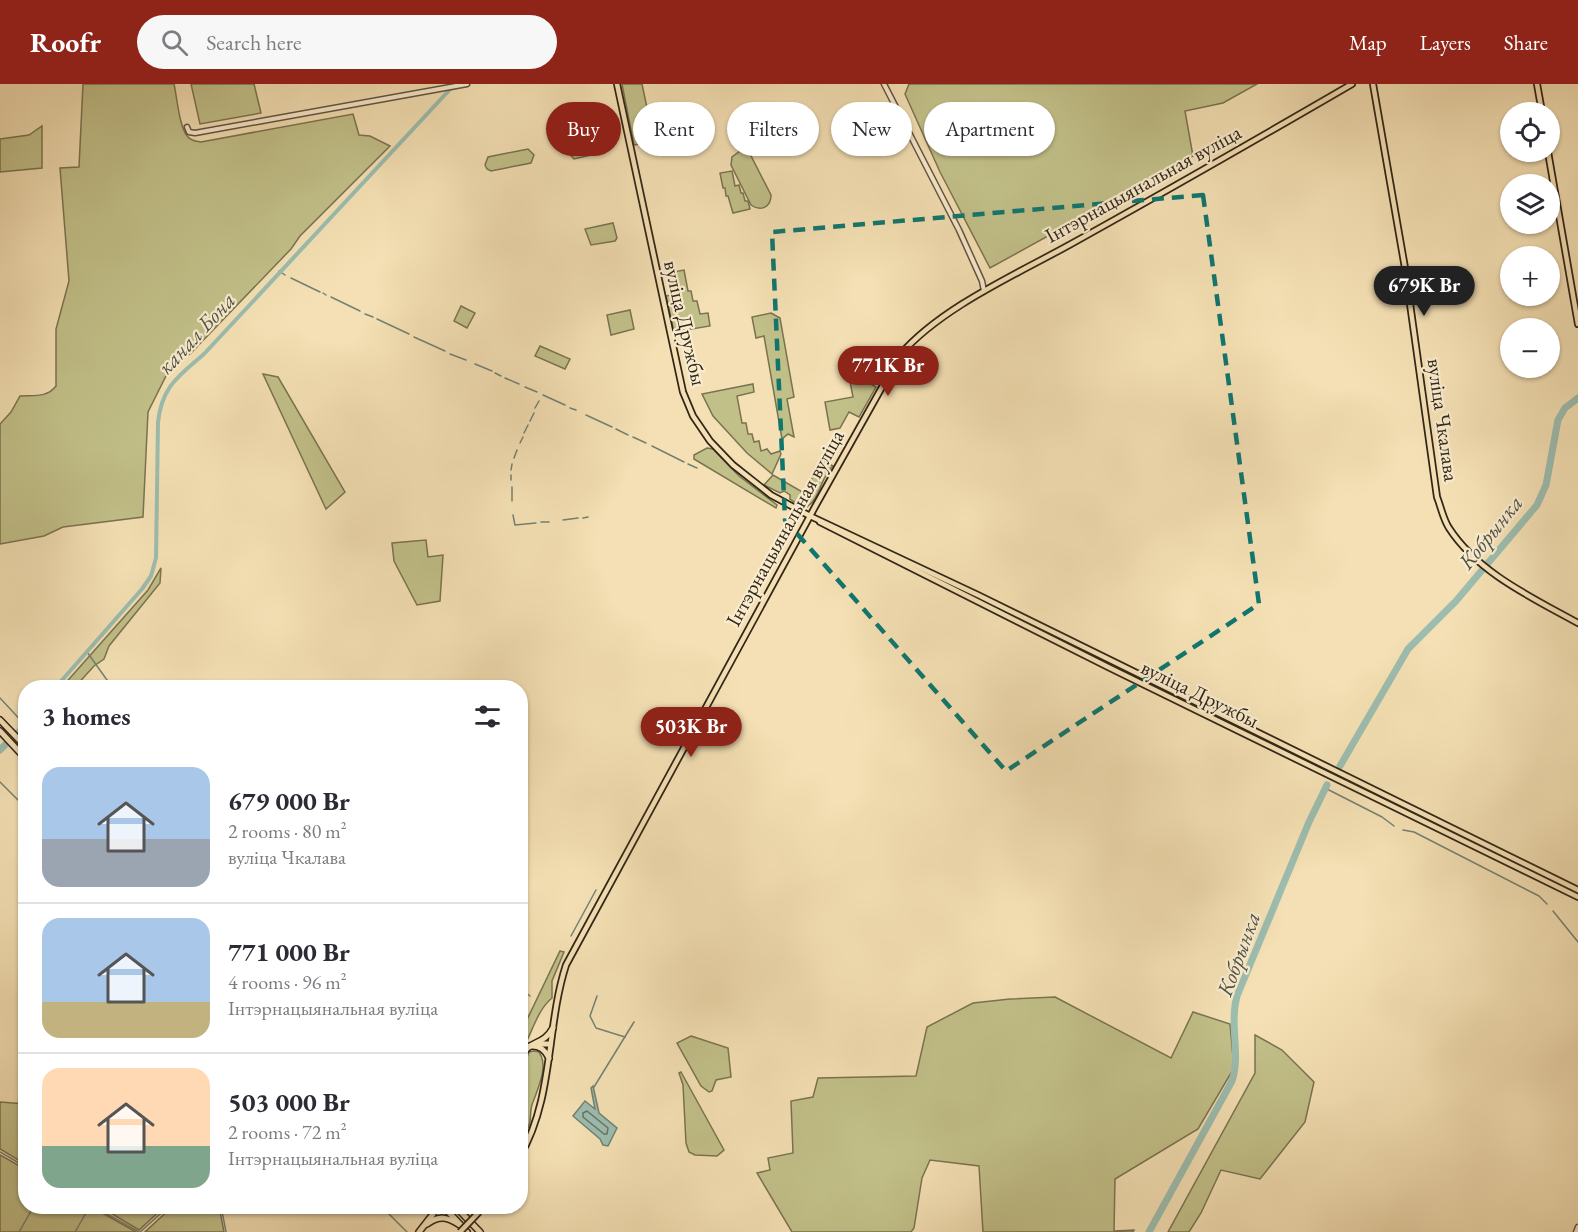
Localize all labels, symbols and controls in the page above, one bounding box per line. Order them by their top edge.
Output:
search box [137,15,557,69]
text: Roofr [30,24,101,60]
icon: search [158,26,191,59]
text: Search here [206,28,302,57]
text: Map [1349,29,1387,56]
text: Layers [1420,29,1471,56]
text: Share [1504,29,1548,56]
chip: Buy [546,102,621,156]
chip: Rent [633,102,715,156]
chip: Filters [727,102,819,156]
chip: New [831,102,912,156]
chip: Apartment [924,102,1055,156]
map controls [1500,102,1560,378]
button: locate [1500,102,1560,162]
street label: Інтэрнацыянальная вуліца [1040,118,1246,249]
button: layers [1500,174,1560,234]
button: + [1500,246,1560,306]
street label: вуліца Дружбы [658,258,713,388]
pin: 679K Br [1369,266,1479,317]
text: 679K Br [1388,272,1460,298]
water label: канал Бона [151,286,242,381]
button: − [1500,318,1560,378]
pin: 771K Br [833,346,943,397]
text: 771K Br [852,352,924,378]
street label: вуліца Чкалава [1421,357,1466,484]
street label: Інтэрнацыянальная вуліца [719,424,850,631]
water label: Кобрынка [1451,489,1529,576]
street label: вуліца Дружбы [1137,653,1264,734]
text: 3 homes [42,699,131,733]
icon: filters [471,700,504,733]
pin: 503K Br [636,707,746,758]
text: 503K Br [655,713,727,739]
text: 679 000 Br [228,784,350,818]
icon: home [90,791,162,863]
text: 2 rooms · 80 m² [228,818,347,844]
text: вуліца Чкалава [228,844,346,870]
water label: Кобрынка [1210,908,1267,1001]
text: 771 000 Br [228,935,350,969]
icon: home [90,942,162,1014]
text: 4 rooms · 96 m² [228,969,347,995]
text: Інтэрнацыянальная вуліца [228,995,438,1021]
text: 503 000 Br [228,1085,350,1119]
icon: home [90,1092,162,1164]
text: 2 rooms · 72 m² [228,1119,347,1145]
text: Інтэрнацыянальная вуліца [228,1145,438,1171]

